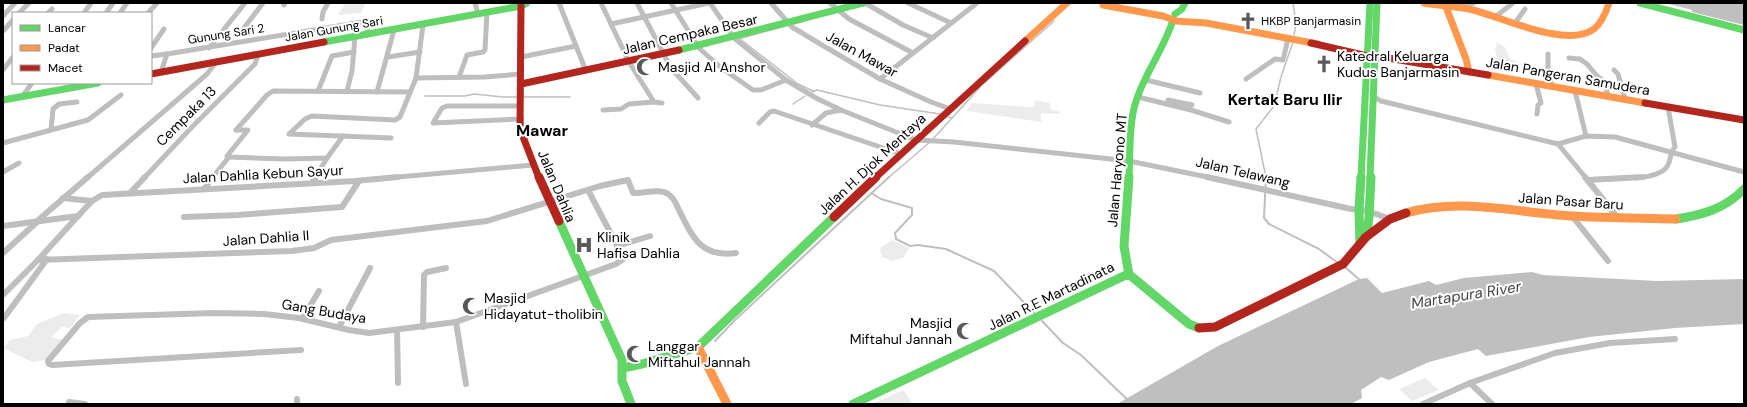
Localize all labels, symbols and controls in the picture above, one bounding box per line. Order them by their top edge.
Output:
street label: Jalan Cempaka Besar [620,10,760,58]
church icon: HKBP Banjarmasin [1238,11,1258,31]
legend [12,12,152,84]
street label: Jalan Gunung Sari [284,12,384,45]
place label: HKBP Banjarmasin [1261,13,1361,29]
text: Lancar [48,20,86,36]
street label: Gunung Sari 2 [187,20,266,48]
street label: Jalan Mawar [823,27,901,81]
text: Padat [48,40,80,56]
place label: Katedral Keluarga Kudus Banjarmasin [1337,47,1459,81]
street label: Jalan Pangeran Samudera [1485,53,1651,99]
church icon: Katedral Keluarga Kudus Banjarmasin [1314,54,1334,74]
mosque icon: Masjid Al Anshor [635,57,655,77]
place label: Masjid Al Anshor [658,58,766,76]
text: Macet [48,60,83,76]
street label: Cempaka 13 [152,82,220,150]
district label: Kertak Baru Ilir [1228,89,1343,110]
street label: Jalan H. Djok Mentaya [814,109,930,219]
street label: Jalan Haryono MT [1103,112,1131,228]
district label: Mawar [516,120,569,141]
street label: Jalan Dahlia [534,147,580,225]
street label: Jalan Telawang [1194,152,1292,192]
street label: Jalan Dahlia Kebun Sayur [182,161,344,187]
street label: Jalan Pasar Baru [1518,188,1624,214]
street label: Jalan Dahlia II [222,226,310,250]
place label: Klinik Hafisa Dahlia [597,228,680,262]
hospital icon: Klinik Hafisa Dahlia [574,235,594,255]
street label: Jalan R.E Martadinata [985,258,1117,334]
water label: Martapura River [1410,276,1523,314]
place label: Masjid Hidayatut-tholibin [484,289,603,323]
street label: Gang Budaya [280,295,368,327]
mosque icon: Masjid Hidayatut-tholibin [461,296,481,316]
place label: Masjid Miftahul Jannah [850,314,952,348]
mosque icon: Masjid Miftahul Jannah [955,321,975,341]
place label: Langgar Miftahul Jannah [648,337,750,371]
mosque icon: Langgar Miftahul Jannah [625,344,645,364]

